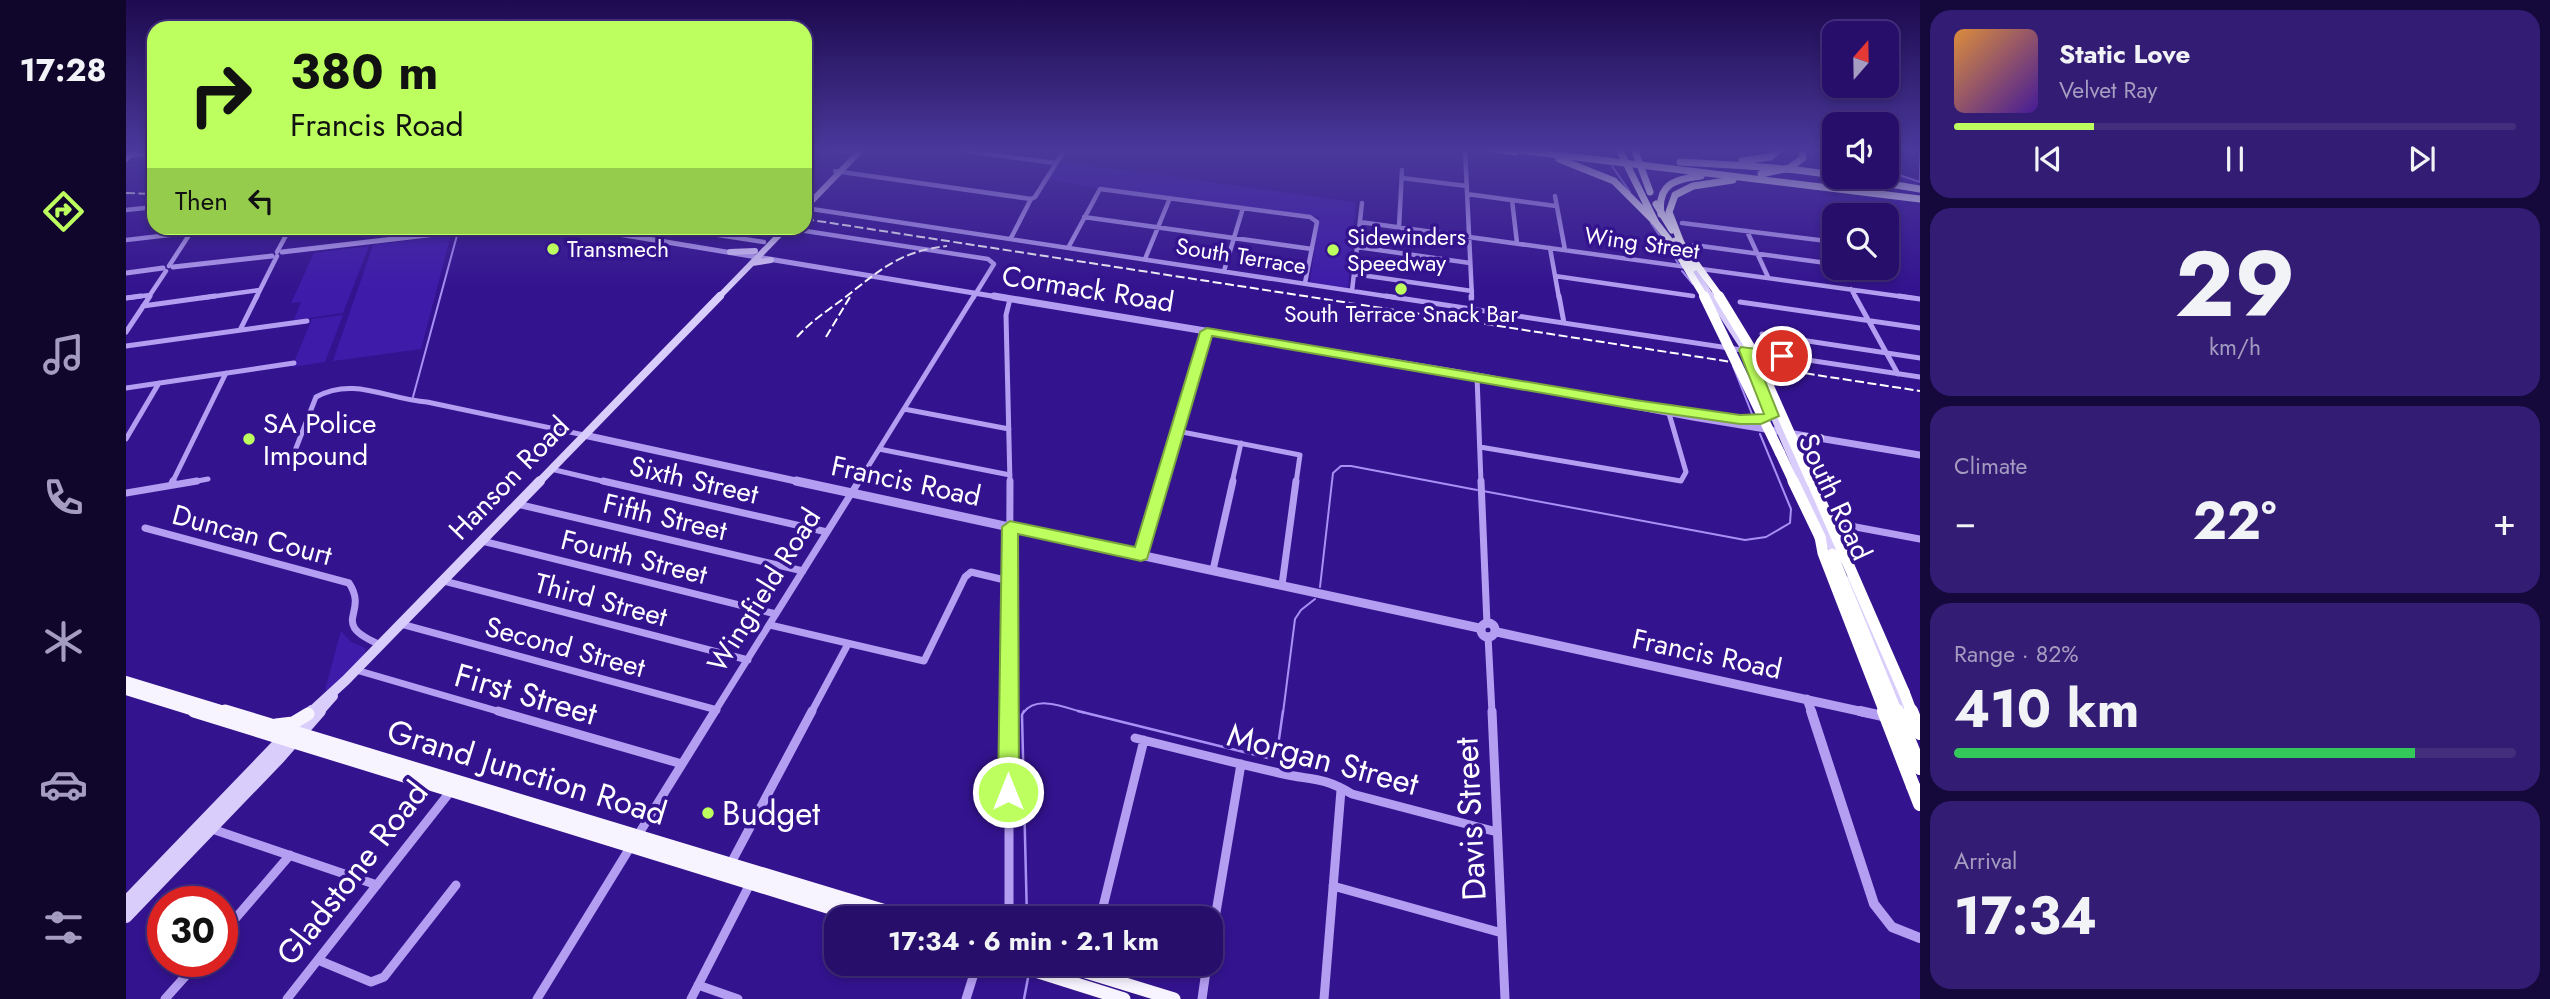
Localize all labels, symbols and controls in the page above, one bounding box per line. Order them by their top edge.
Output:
north arrow [1822,21,1899,98]
map controls [1822,21,1899,280]
text: Static Love [2059,35,2191,73]
text: 380 m [290,37,438,107]
text: 17:28 [20,47,106,93]
icon: right [175,49,266,140]
text: Velvet Ray [2059,73,2157,107]
text: Francis Road [290,102,464,148]
button: sound [1822,112,1899,189]
icon: previous [2029,140,2067,178]
icon: pause [2216,140,2254,178]
icon: next [2403,140,2441,178]
text: Then [175,182,228,220]
icon: left [242,182,280,220]
icon: directions [39,187,88,236]
button: search [1822,203,1899,280]
street label: Wing Street [1582,218,1702,268]
text: 29 [2175,219,2295,350]
place label: Sidewinders Speedway [1347,220,1466,280]
street label: South Terrace [1173,229,1309,283]
place label: Transmech [567,232,669,266]
marker: Transmech [545,241,561,257]
marker: Sidewinders Speedway [1325,242,1341,258]
street label: Cormack Road [999,255,1177,323]
marker: South Terrace Snack Bar [1393,281,1409,297]
place label: South Terrace Snack Bar [1284,297,1518,331]
pin [1752,326,1812,386]
icon: music [39,330,88,379]
text: km/h [2209,330,2261,364]
icon: arrive [1763,337,1801,375]
place label: SA Police Impound [263,403,377,476]
street label: Hanson Road [439,407,579,549]
street label: South Road [1788,427,1882,567]
marker: SA Police Impound [241,431,257,447]
street label: Sixth Street [626,445,763,515]
street label: Francis Road [827,445,985,517]
text: Climate [1954,449,2027,483]
icon: phone [39,473,88,522]
street label: Fifth Street [599,483,731,551]
text: 22° [2193,483,2276,559]
street label: Duncan Court [168,494,337,576]
text: − [1954,494,1976,549]
text: + [2493,494,2516,549]
street label: Wingfield Road [697,500,831,680]
street label: Fourth Street [557,519,712,595]
street label: Third Street [530,563,672,637]
street label: Second Street [480,606,650,688]
icon: climate [39,617,88,666]
street label: Francis Road [1628,618,1786,690]
text: Range · 82% [1954,637,2079,671]
street label: First Street [449,651,603,737]
text: 410 km [1954,671,2139,747]
street label: Grand Junction Road [381,707,673,837]
street label: Morgan Street [1222,711,1424,807]
street label: Davis Street [1442,736,1498,902]
position arrow [971,755,1045,829]
icon: car [39,760,88,809]
street label: Gladstone Road [265,771,439,975]
place label: Budget [722,790,820,837]
marker: Budget [700,805,716,821]
text: Arrival [1954,844,2017,878]
text: 17:34 [1954,878,2097,954]
speed limit sign: 30 [147,886,238,977]
icon: filters [39,903,88,952]
text: 17:34 · 6 min · 2.1 km [888,922,1159,960]

